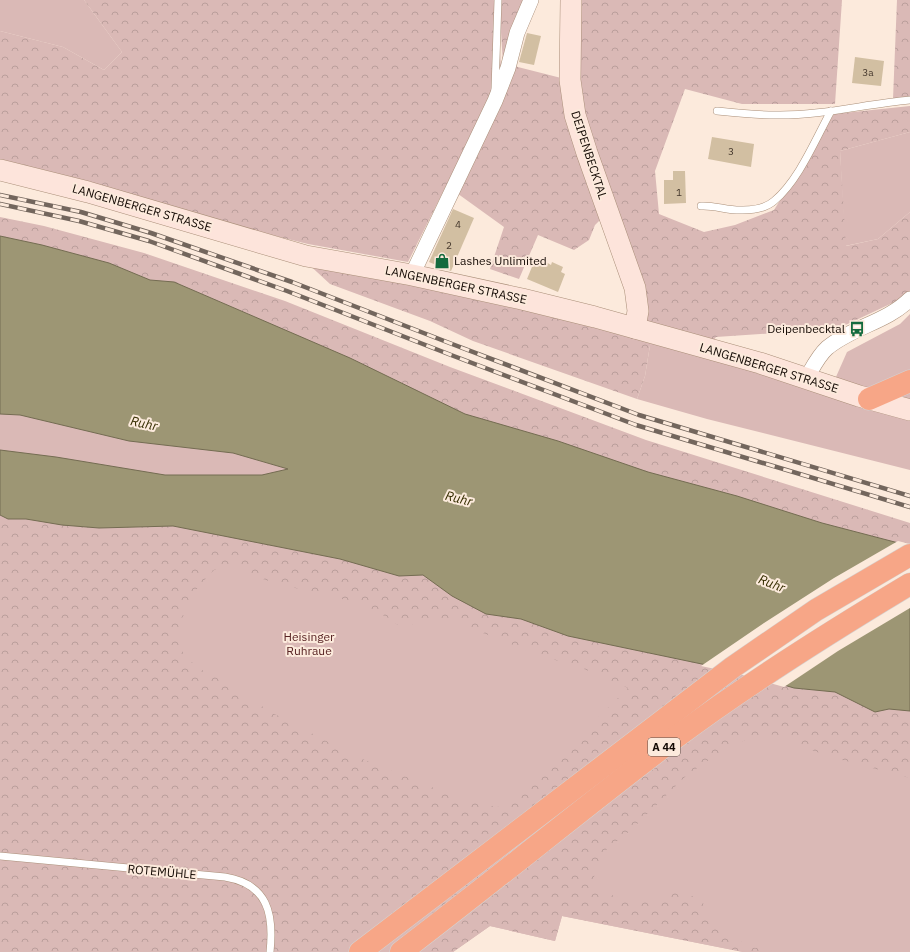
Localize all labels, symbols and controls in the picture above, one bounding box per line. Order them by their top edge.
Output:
house number: 3a [862,66,874,79]
street label: DEIPENBECKTAL [568,109,611,201]
house number: 3 [728,145,734,158]
street label: LANGENBERGER STRASSE [71,180,214,235]
house number: 1 [676,186,682,199]
house number: 4 [455,218,461,231]
house number: 2 [446,239,452,252]
shop icon: Lashes Unlimited [433,252,451,270]
place label: Lashes Unlimited [454,253,547,268]
street label: LANGENBERGER STRASSE [384,262,528,307]
bus stop icon: Deipenbecktal [848,320,866,338]
place label: Deipenbecktal [767,321,845,336]
street label: LANGENBERGER STRASSE [698,339,840,396]
water label: Ruhr [129,412,160,435]
water label: Ruhr [444,487,475,510]
water label: Ruhr [756,571,789,597]
park label: Heisinger Ruhraue [284,629,335,658]
road number: A 44 [648,738,680,756]
street label: ROTEMÜHLE [127,861,197,882]

